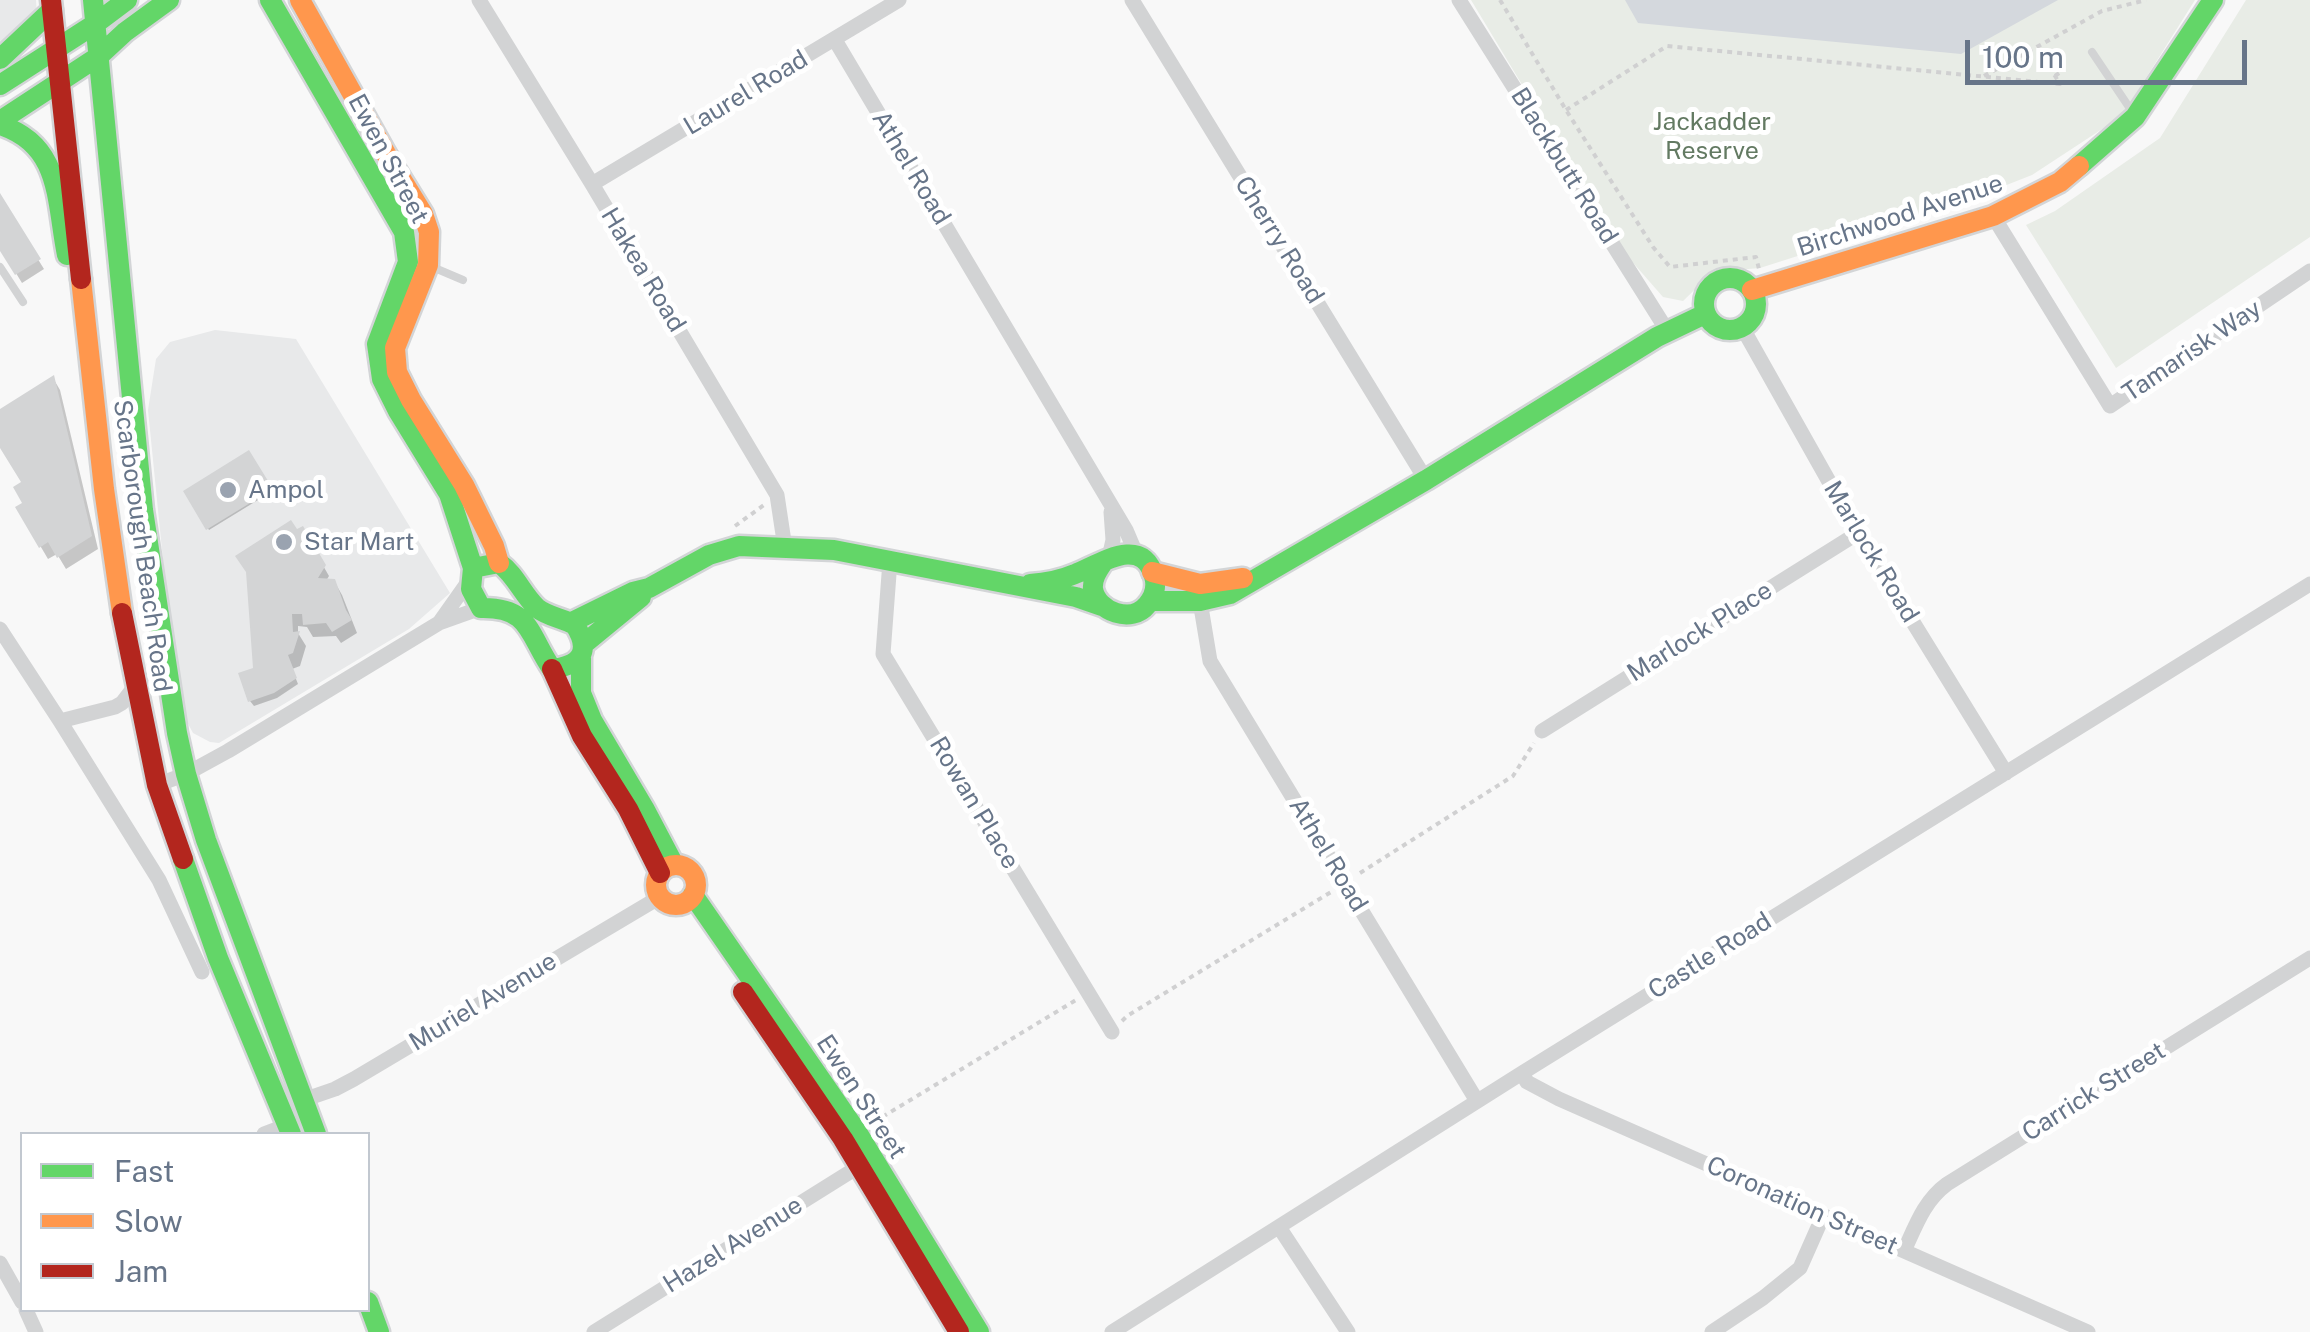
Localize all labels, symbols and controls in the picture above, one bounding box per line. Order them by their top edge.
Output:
scale bar [1970,20,2252,82]
text: 100 m [1982,39,2064,75]
street label: Laurel Road [679,44,813,142]
street label: Blackbutt Road [1504,82,1624,250]
street label: Ewen Street [341,89,435,229]
street label: Athel Road [865,106,957,230]
park label: Jackadder Reserve [1653,107,1771,166]
street label: Birchwood Avenue [1793,169,2007,263]
street label: Cherry Road [1228,171,1330,309]
street label: Hakea Road [594,203,692,337]
street label: Tamarisk Way [2117,294,2267,408]
street label: Scarborough Beach Road [107,398,177,694]
place label: Ampol [248,475,324,505]
street label: Marlock Road [1817,476,1925,628]
marker: Ampol [217,479,239,501]
place label: Star Mart [304,527,415,557]
marker: Star Mart [273,531,295,553]
street label: Marlock Place [1622,576,1778,688]
street label: Rowan Place [923,731,1025,875]
street label: Athel Road [1282,793,1374,917]
street label: Castle Road [1643,906,1777,1006]
street label: Muriel Avenue [404,946,562,1058]
street label: Ewen Street [810,1029,912,1165]
street label: Carrick Street [2017,1036,2171,1148]
legend [20,1132,370,1312]
street label: Coronation Street [1702,1150,1902,1262]
text: Fast [114,1153,174,1189]
street label: Hazel Avenue [658,1190,808,1300]
text: Slow [114,1203,183,1239]
text: Jam [114,1253,168,1289]

